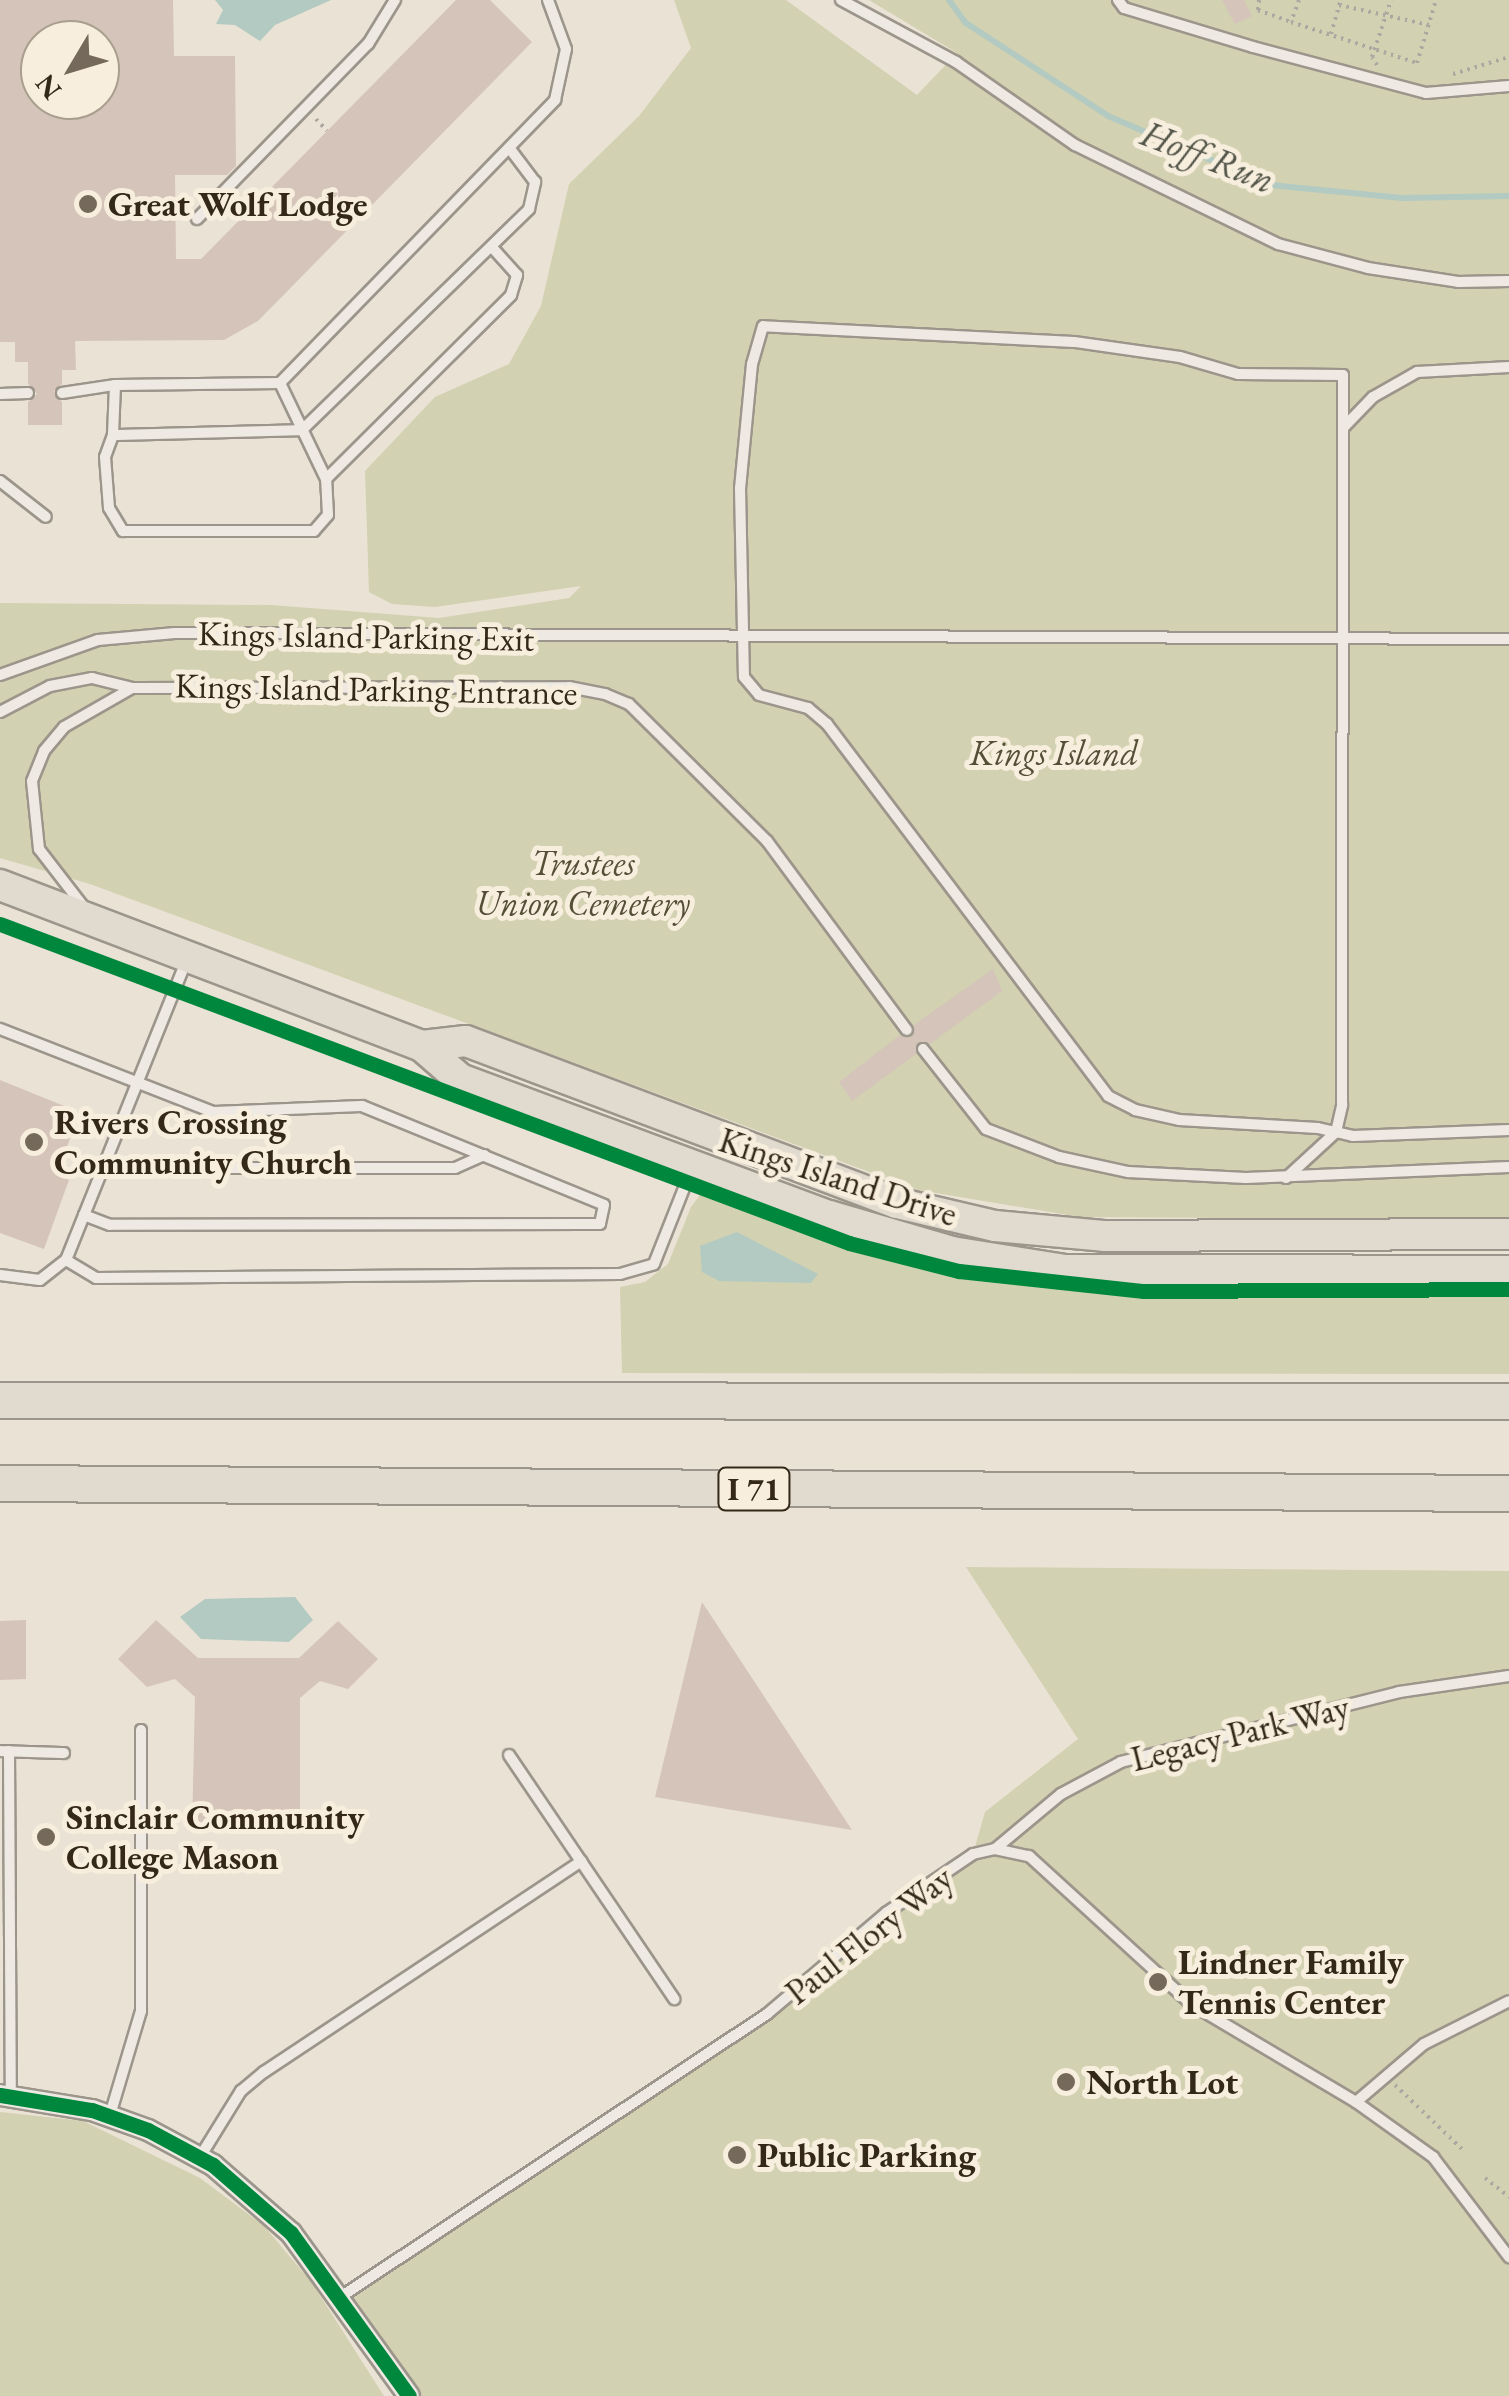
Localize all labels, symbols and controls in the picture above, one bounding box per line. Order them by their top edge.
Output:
north arrow [20,20,120,120]
text: N [27,67,69,107]
water label: Hoff Run [1135,110,1281,202]
place label: Great Wolf Lodge [108,183,368,225]
marker: Great Wolf Lodge [77,193,99,215]
street label: Kings Island Parking Exit [197,612,535,660]
street label: Kings Island Parking Entrance [174,664,578,714]
park label: Kings Island [970,732,1138,774]
park label: Trustees Union Cemetery [476,842,690,924]
place label: Rivers Crossing Community Church [54,1101,352,1183]
street label: Kings Island Drive [714,1119,962,1235]
marker: Rivers Crossing Community Church [23,1131,45,1153]
road number: I 71 [716,1462,792,1516]
street label: Legacy Park Way [1127,1686,1353,1780]
place label: Sinclair Community College Mason [66,1796,364,1878]
marker: Sinclair Community College Mason [35,1826,57,1848]
street label: Paul Flory Way [777,1857,961,2013]
place label: Lindner Family Tennis Center [1178,1941,1404,2023]
marker: Lindner Family Tennis Center [1147,1971,1169,1993]
place label: North Lot [1086,2061,1238,2103]
marker: North Lot [1055,2071,1077,2093]
place label: Public Parking [757,2134,976,2176]
marker: Public Parking [726,2144,748,2166]

